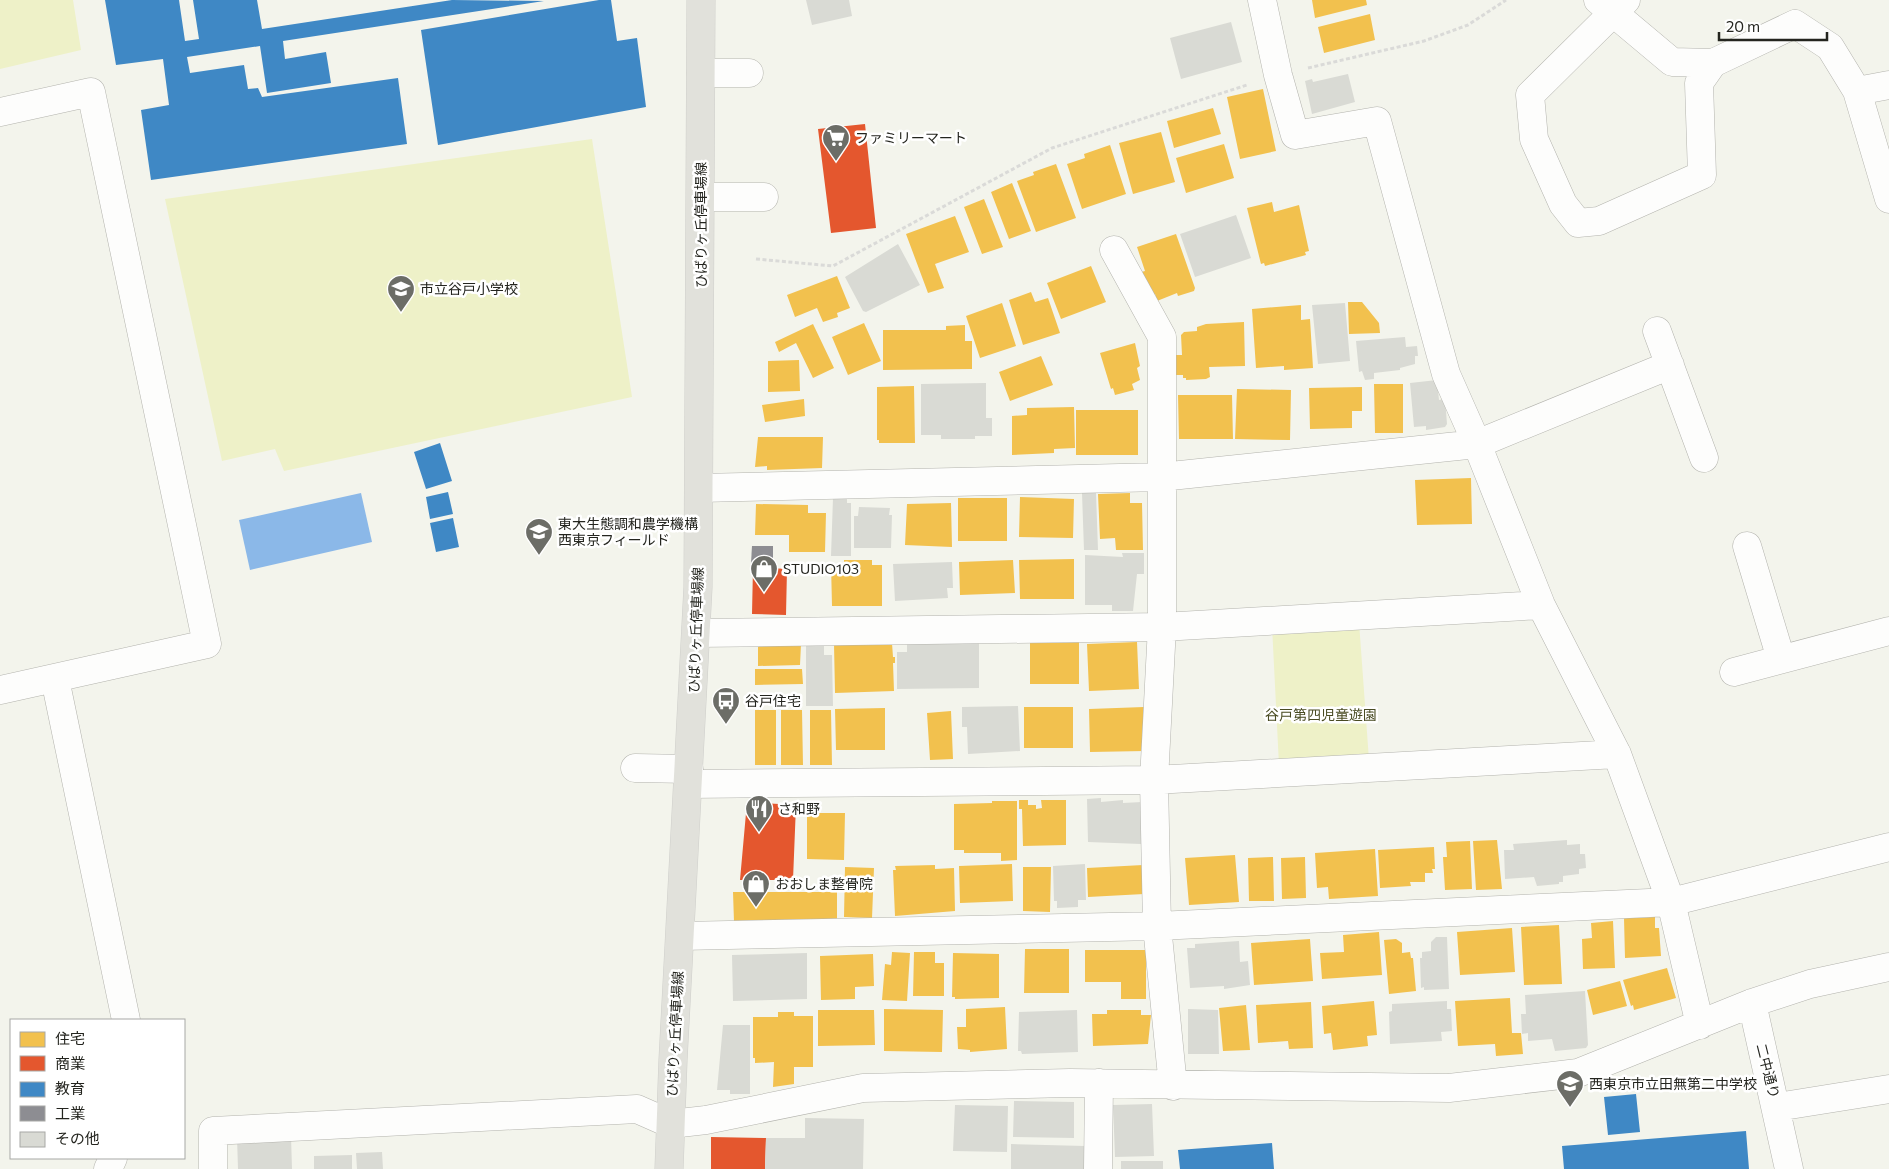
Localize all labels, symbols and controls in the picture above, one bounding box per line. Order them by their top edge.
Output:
scale bar [1719,10,1826,42]
text: 20 m [1726,17,1760,35]
supermarket icon: ファミリーマート [821,123,851,162]
place label: ファミリーマート [855,129,967,146]
street label: ひばりヶ丘停車場線 [692,162,709,288]
school or university icon: 市立谷戸小学校 [386,274,416,313]
place label: 市立谷戸小学校 [420,280,518,297]
place label: 東大生態調和農学機構 西東京フィールド [558,515,698,548]
school or university icon: 東大生態調和農学機構 西東京フィールド [524,517,554,556]
shop icon: STUDIO103 [749,554,779,593]
place label: STUDIO103 [783,560,859,577]
street label: ひばりヶ丘停車場線 [685,567,706,693]
bus stop icon: 谷戸住宅 [711,686,741,725]
place label: 谷戸住宅 [745,692,801,709]
park label: 谷戸第四児童遊園 [1265,706,1377,723]
restaurant icon: さ和野 [744,794,774,833]
place label: さ和野 [778,800,820,817]
shop icon: おおしま整骨院 [741,869,771,908]
place label: おおしま整骨院 [775,875,873,892]
street label: ひばりヶ丘停車場線 [663,971,686,1097]
legend [10,1019,185,1159]
text: 住宅 [55,1029,85,1047]
street label: 二中通り [1753,1042,1784,1100]
text: 商業 [55,1054,85,1072]
school or university icon: 西東京市立田無第二中学校 [1555,1069,1585,1108]
place label: 西東京市立田無第二中学校 [1589,1075,1757,1092]
text: 教育 [55,1079,85,1097]
text: 工業 [55,1104,85,1122]
text: その他 [55,1129,100,1147]

